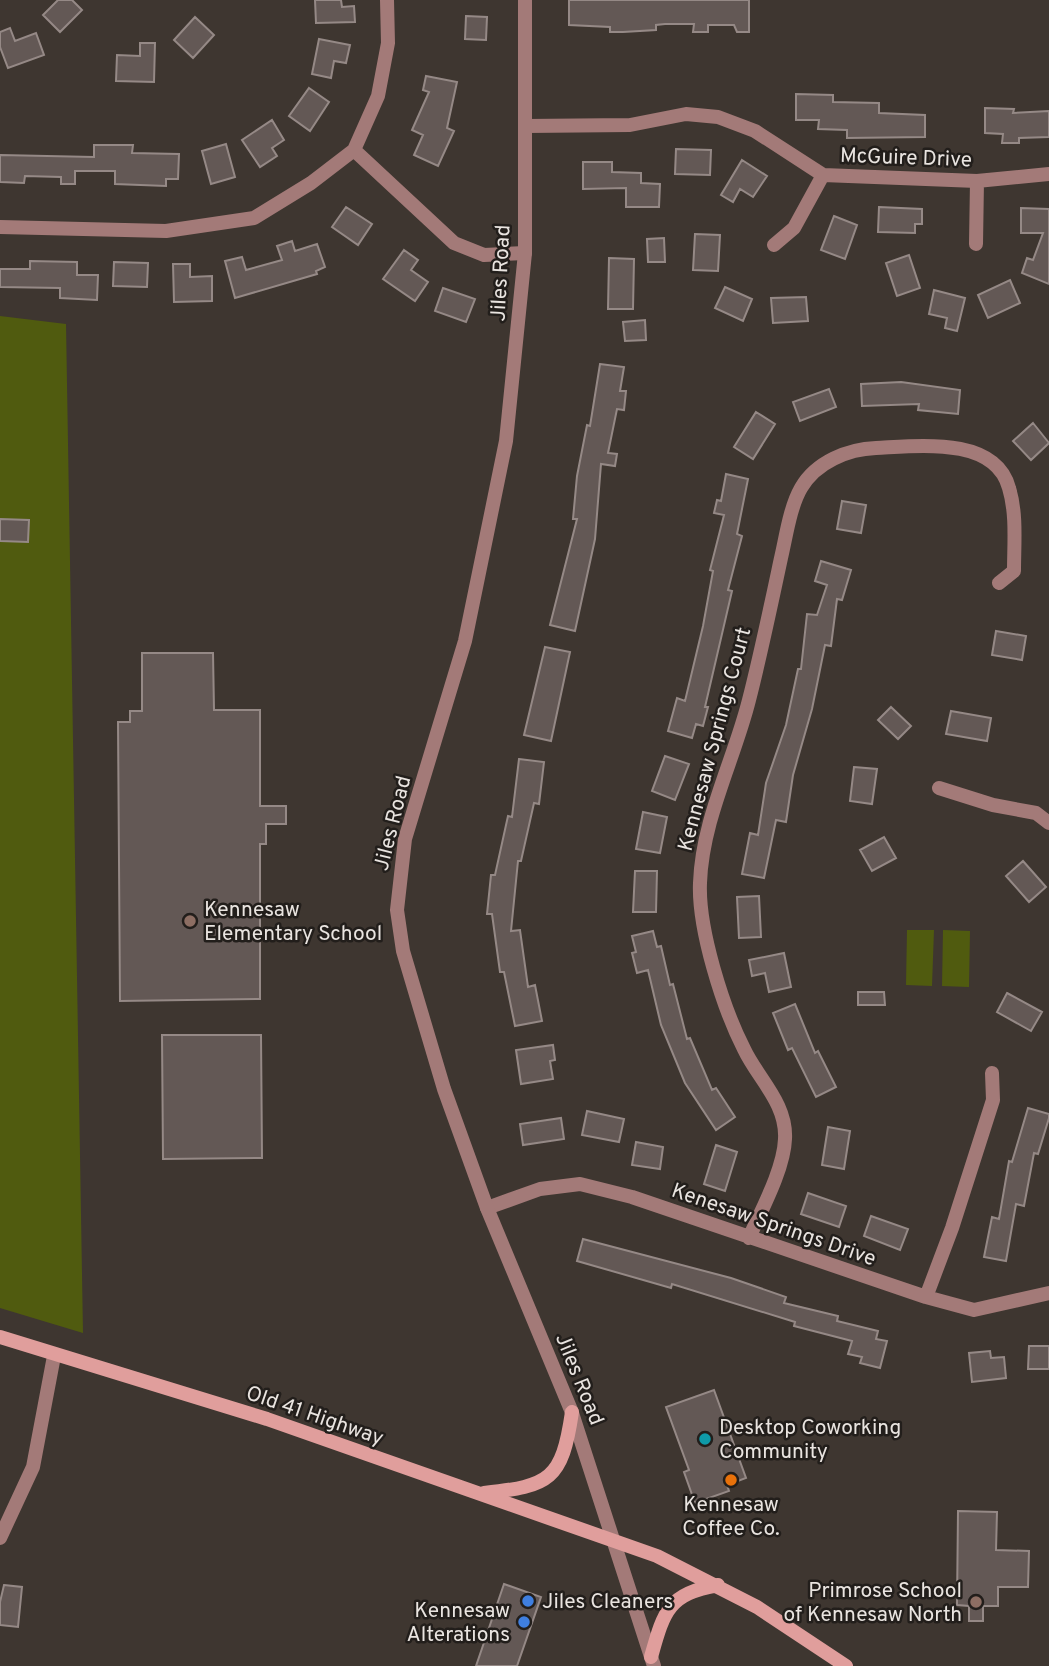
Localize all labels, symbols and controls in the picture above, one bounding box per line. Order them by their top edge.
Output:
street label: McGuire Drive [839,143,973,174]
street label: Jiles Road [485,224,518,322]
street label: Kennesaw Springs Court [673,624,758,854]
street label: Jiles Road [369,773,418,874]
place label: Kennesaw Elementary School [204,897,382,948]
marker: Kennesaw Elementary School [182,913,198,929]
street label: Kenesaw Springs Drive [668,1178,879,1273]
street label: Jiles Road [548,1330,609,1429]
street label: Old 41 Highway [242,1380,387,1453]
place label: Desktop Coworking Community [719,1415,901,1466]
marker: Desktop Coworking Community [697,1431,713,1447]
marker: Kennesaw Coffee Co. [723,1472,739,1488]
place label: Kennesaw Coffee Co. [682,1492,780,1543]
place label: Primrose School of Kennesaw North [784,1578,962,1629]
place label: Jiles Cleaners [542,1589,673,1616]
marker: Jiles Cleaners [520,1593,536,1609]
marker: Primrose School of Kennesaw North [968,1594,984,1610]
place label: Kennesaw Alterations [406,1598,510,1649]
marker: Kennesaw Alterations [516,1614,532,1630]

